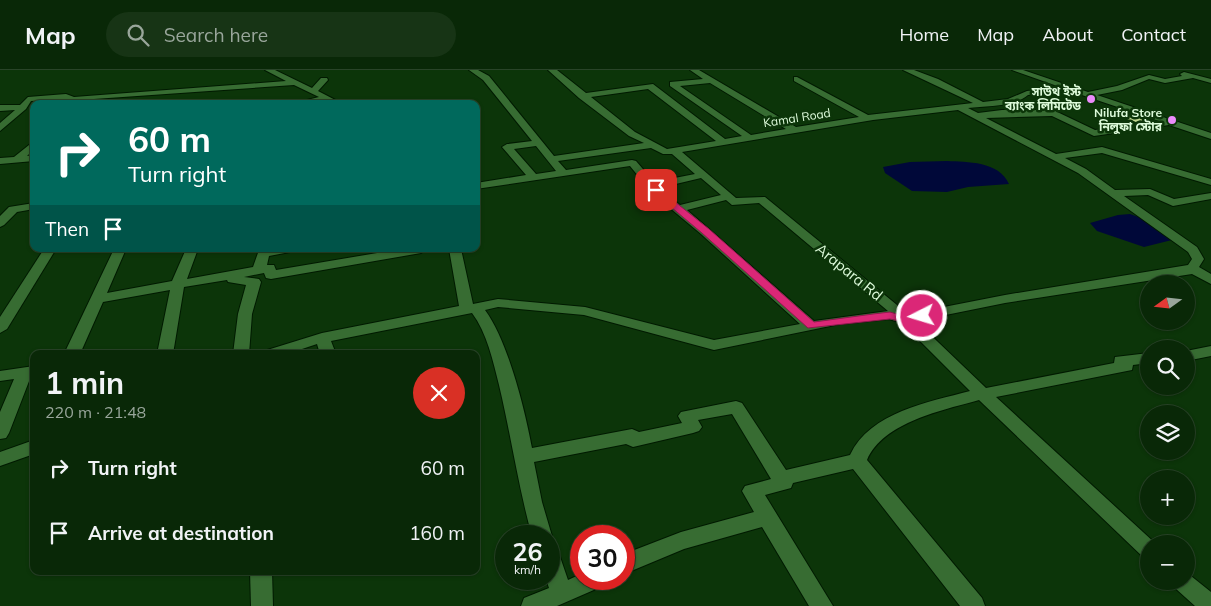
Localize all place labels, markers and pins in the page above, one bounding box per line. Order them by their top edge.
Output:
place label: সাউথ ইস্ট ব্যাংক লিমিটেড [1004,84,1082,113]
marker: সাউথ ইস্ট ব্যাংক লিমিটেড [1085,93,1097,105]
place label: Nilufa Store নিলুফা স্টোর [1094,105,1163,135]
marker: Nilufa Store নিলুফা স্টোর [1166,114,1178,126]
pin [635,169,677,211]

